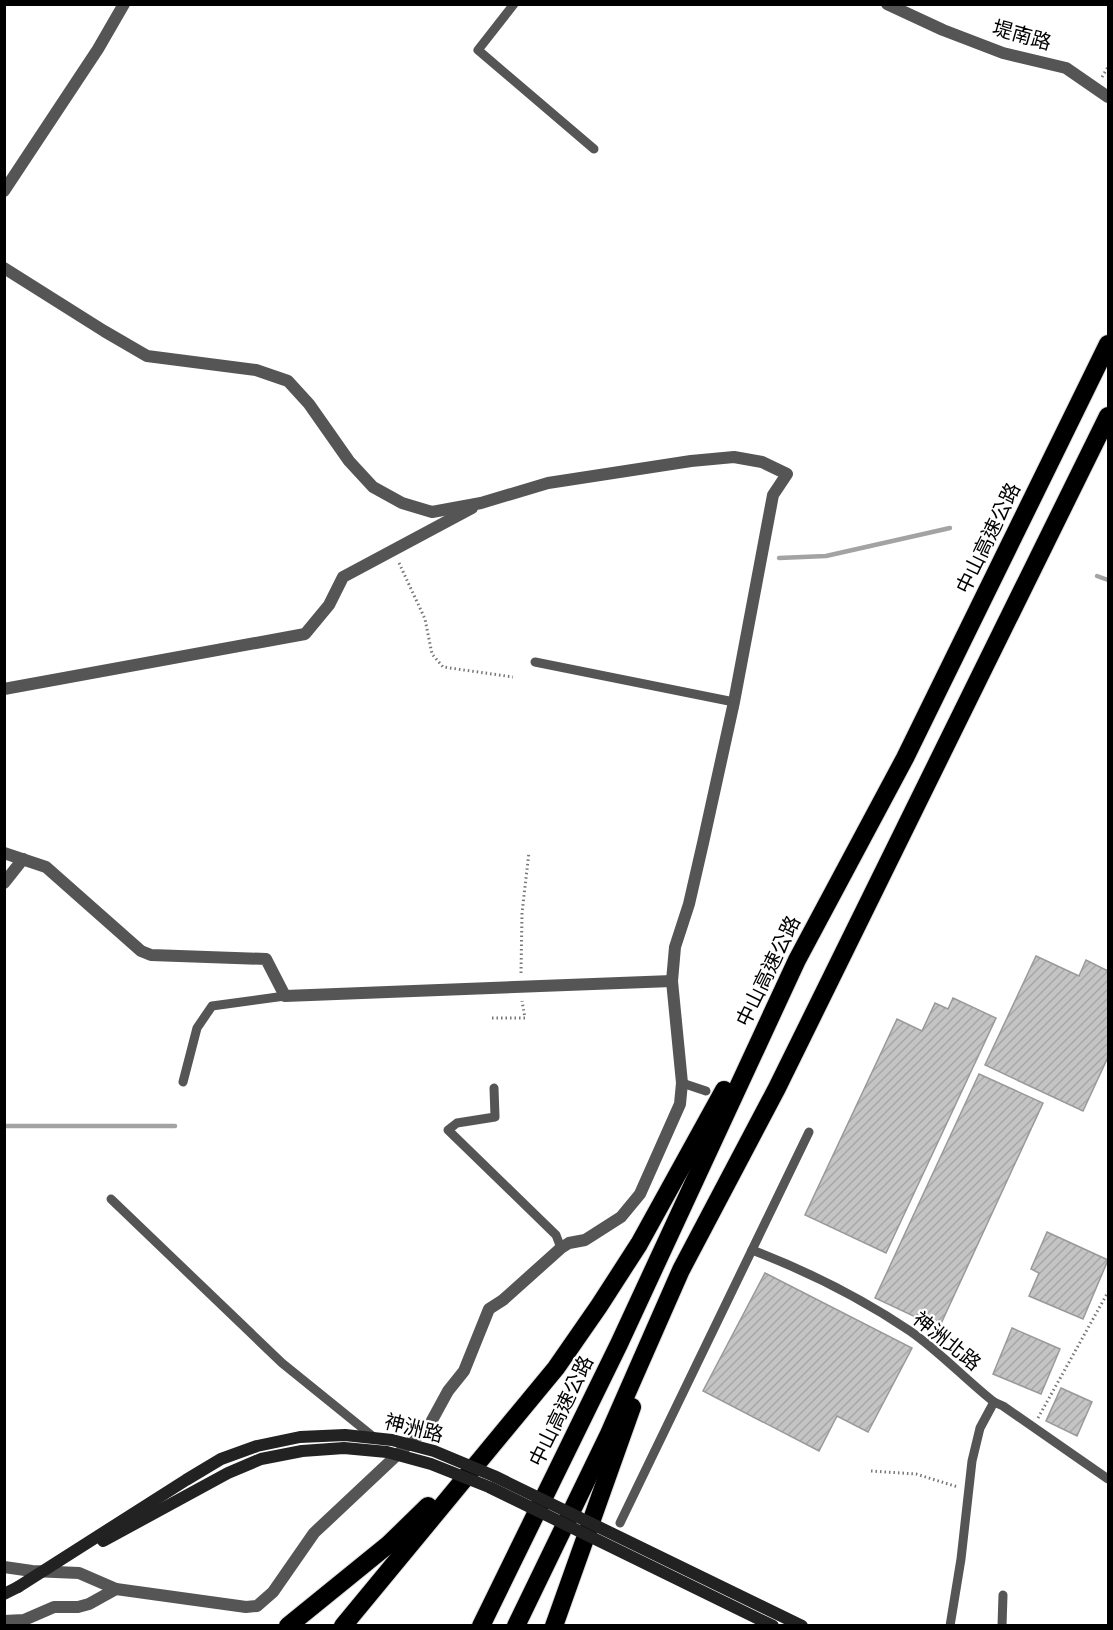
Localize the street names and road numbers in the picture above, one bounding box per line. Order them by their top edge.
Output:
street label: 堤南路 [990,13,1055,56]
street label: 中山高速公路 [949,478,1026,598]
street label: 中山高速公路 [729,911,806,1031]
street label: 神洲北路 [908,1305,987,1376]
street label: 中山高速公路 [522,1351,599,1471]
street label: 神洲路 [382,1407,446,1448]

